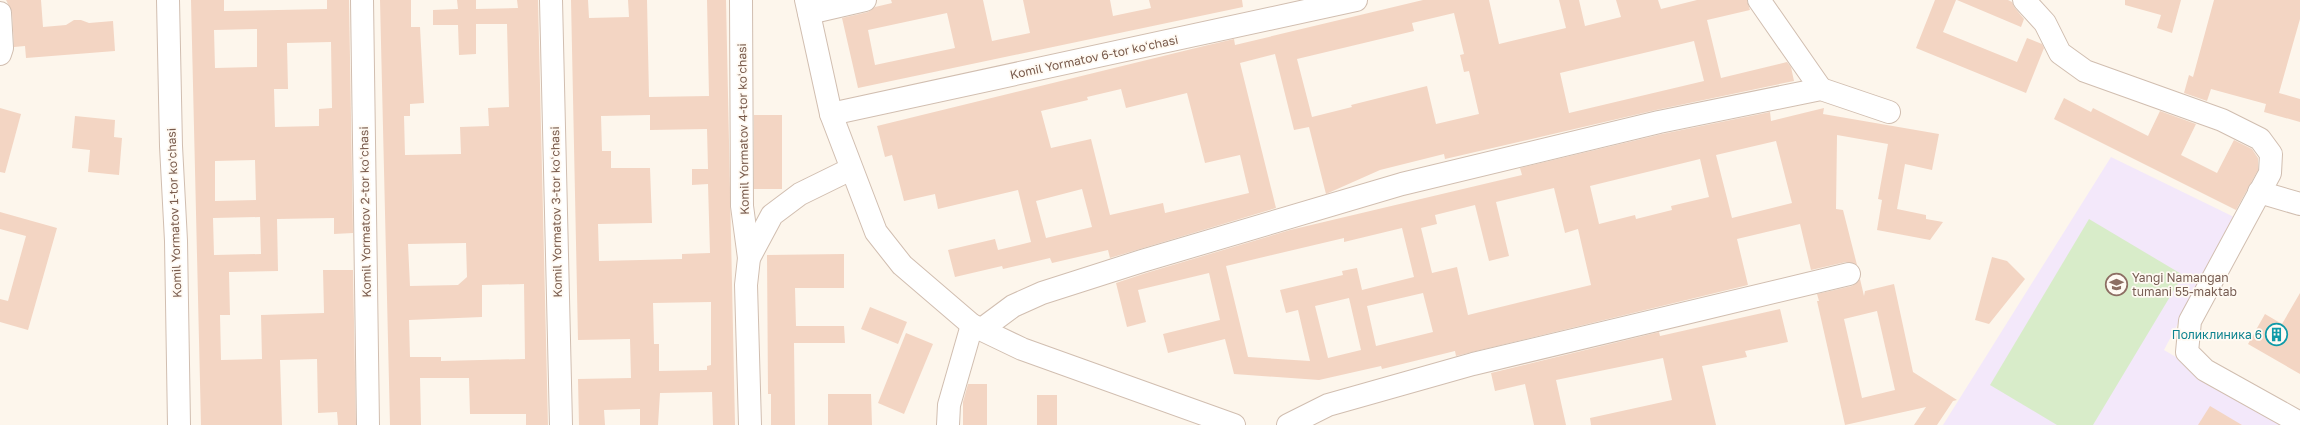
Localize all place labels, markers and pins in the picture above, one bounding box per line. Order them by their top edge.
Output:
place label: Yangi Namangan tumani 55-maktab [2132,270,2237,299]
school or university icon: Yangi Namangan tumani 55-maktab [2103,271,2129,297]
building icon: Поликлиника 6 [2264,321,2290,347]
place label: Поликлиника 6 [2172,327,2262,342]

